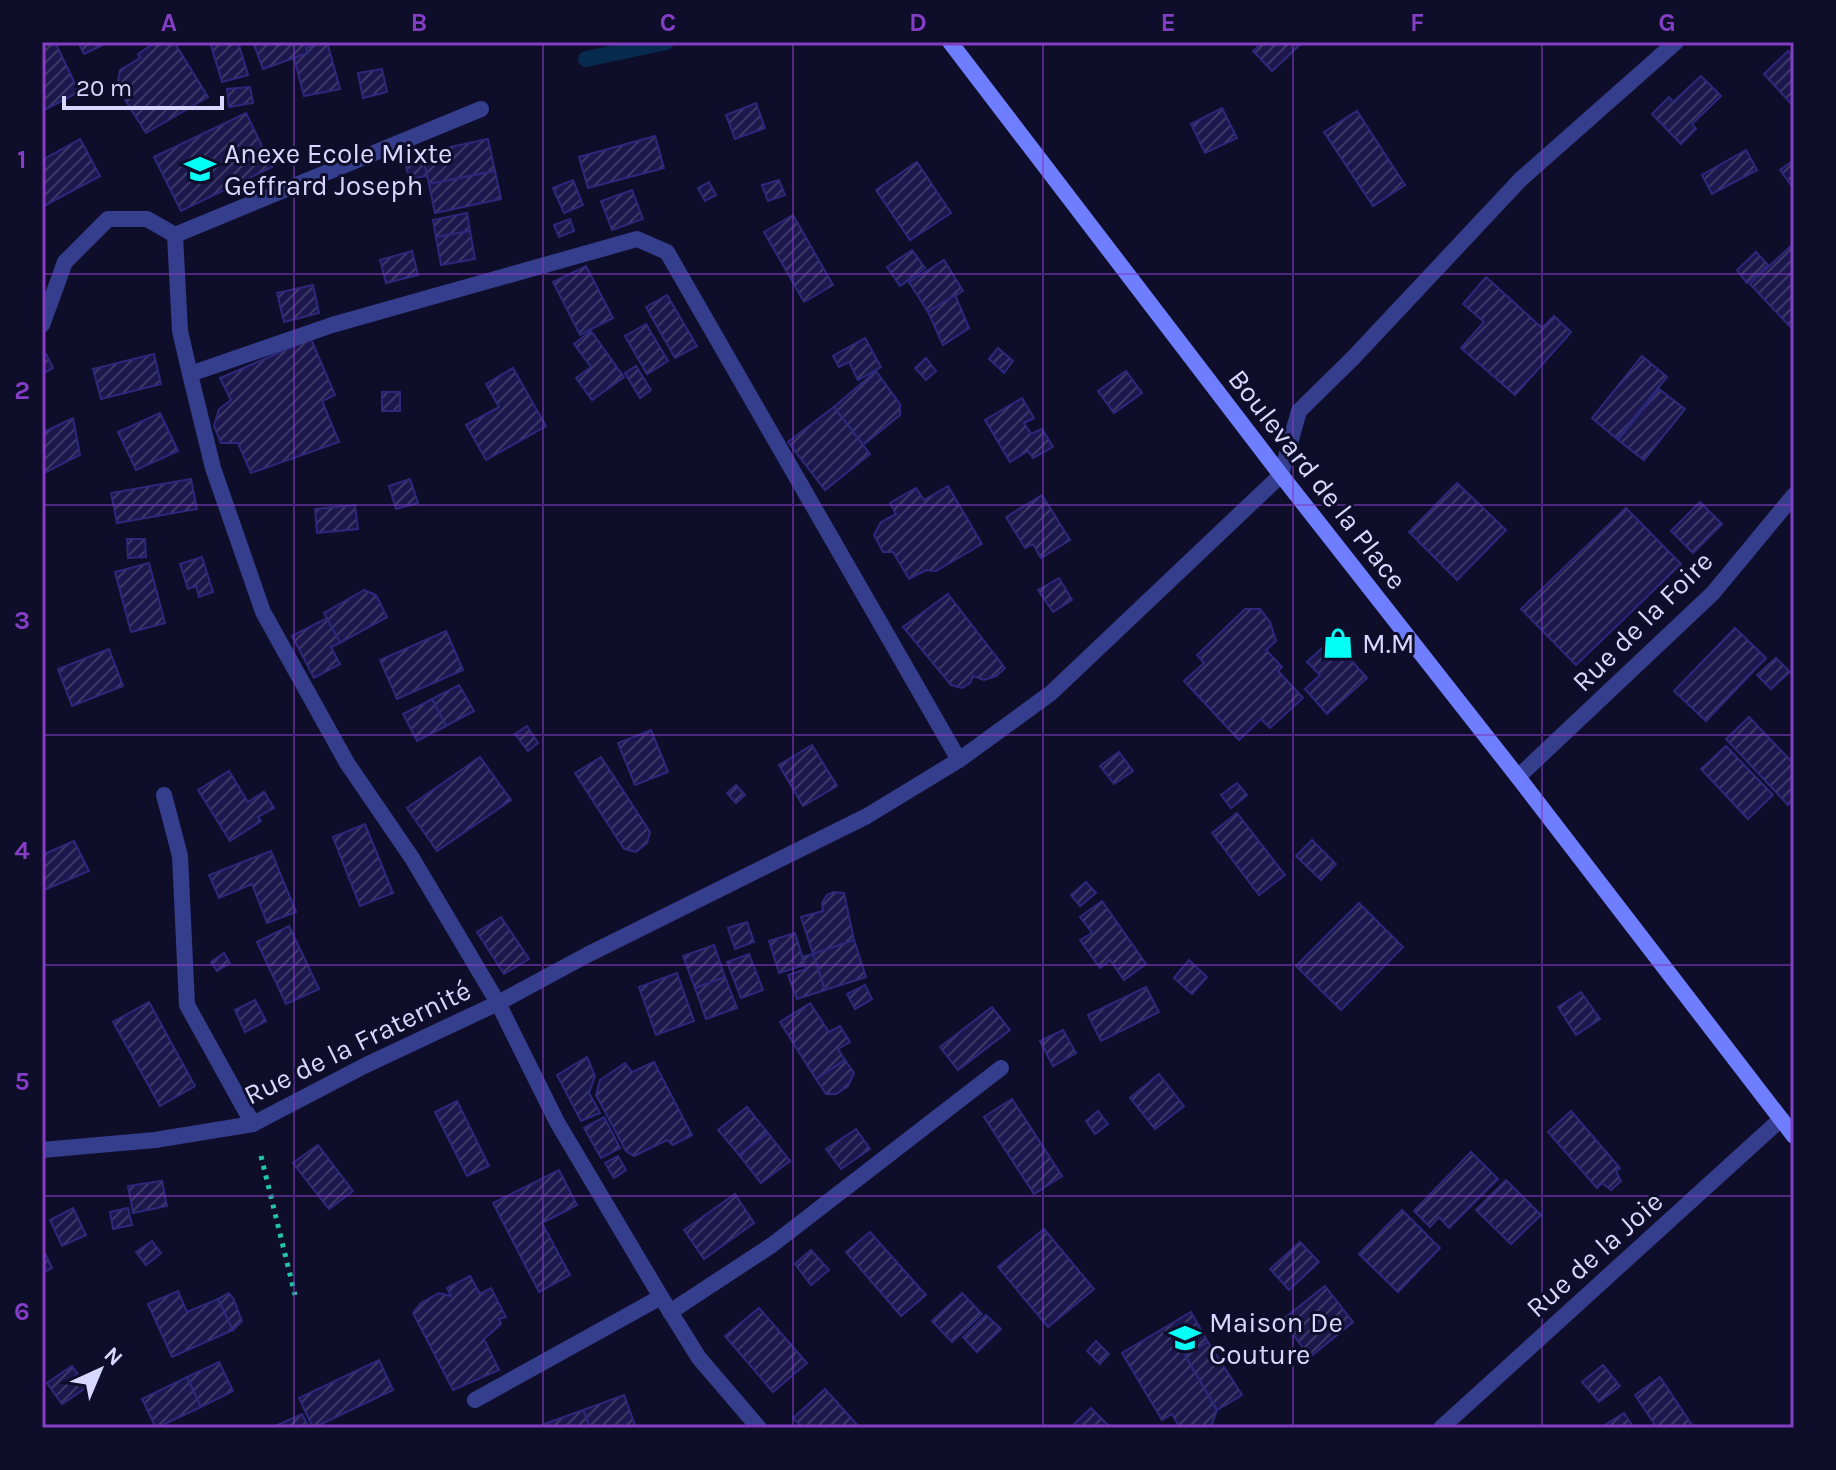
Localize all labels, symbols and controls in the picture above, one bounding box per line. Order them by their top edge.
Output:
text: A [161,7,177,38]
text: B [411,7,427,38]
text: C [660,7,676,38]
text: D [909,7,927,38]
text: E [1160,7,1176,38]
text: F [1410,7,1424,38]
text: G [1658,7,1676,38]
scale bar [64,60,222,110]
text: 20 m [76,74,132,102]
place label: Anexe Ecole Mixte Geffrard Joseph [224,137,452,202]
text: 1 [17,144,27,175]
school or university icon: Anexe Ecole Mixte Geffrard Joseph [183,152,217,186]
street label: Boulevard de la Place [1222,363,1414,596]
text: 2 [14,375,30,406]
street label: Rue de la Foire [1565,544,1719,698]
text: 3 [14,605,30,636]
shop icon: M.M [1321,626,1355,660]
place label: M.M [1362,627,1414,660]
text: 4 [14,835,30,866]
street label: Rue de la Fraternité [239,973,476,1112]
text: 5 [14,1066,30,1097]
street label: Rue de la Joie [1519,1185,1669,1324]
text: 6 [14,1296,30,1327]
place label: Maison De Couture [1209,1306,1343,1371]
school or university icon: Maison De Couture [1168,1321,1202,1355]
north arrow [60,1330,140,1410]
text: N [98,1341,128,1371]

